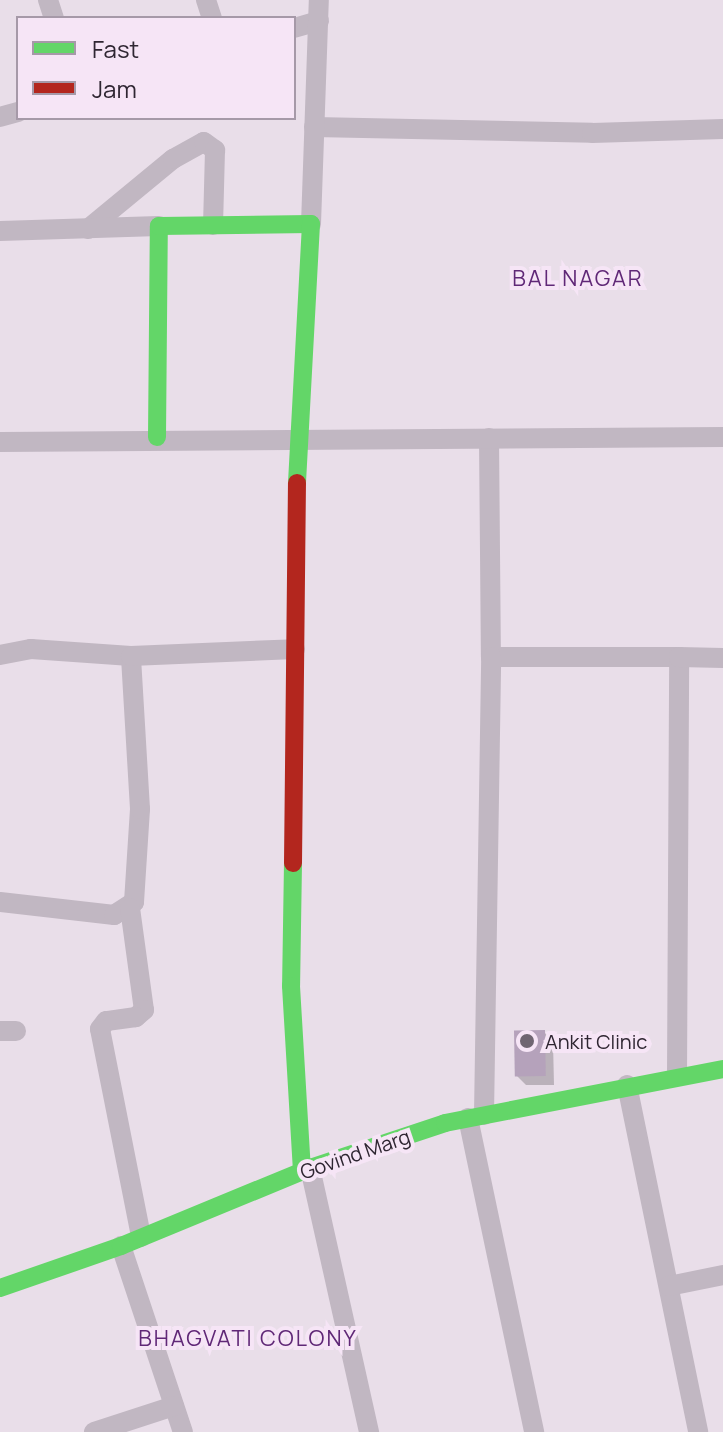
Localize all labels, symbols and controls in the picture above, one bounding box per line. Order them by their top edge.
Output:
legend [16,16,296,120]
text: Fast [92,32,139,65]
text: Jam [92,72,137,105]
district label: BAL NAGAR [512,266,644,292]
place label: Ankit Clinic [545,1029,647,1053]
marker: Ankit Clinic [516,1030,538,1052]
street label: Govind Marg [297,1124,413,1184]
district label: BHAGVATI COLONY [138,1326,358,1352]

